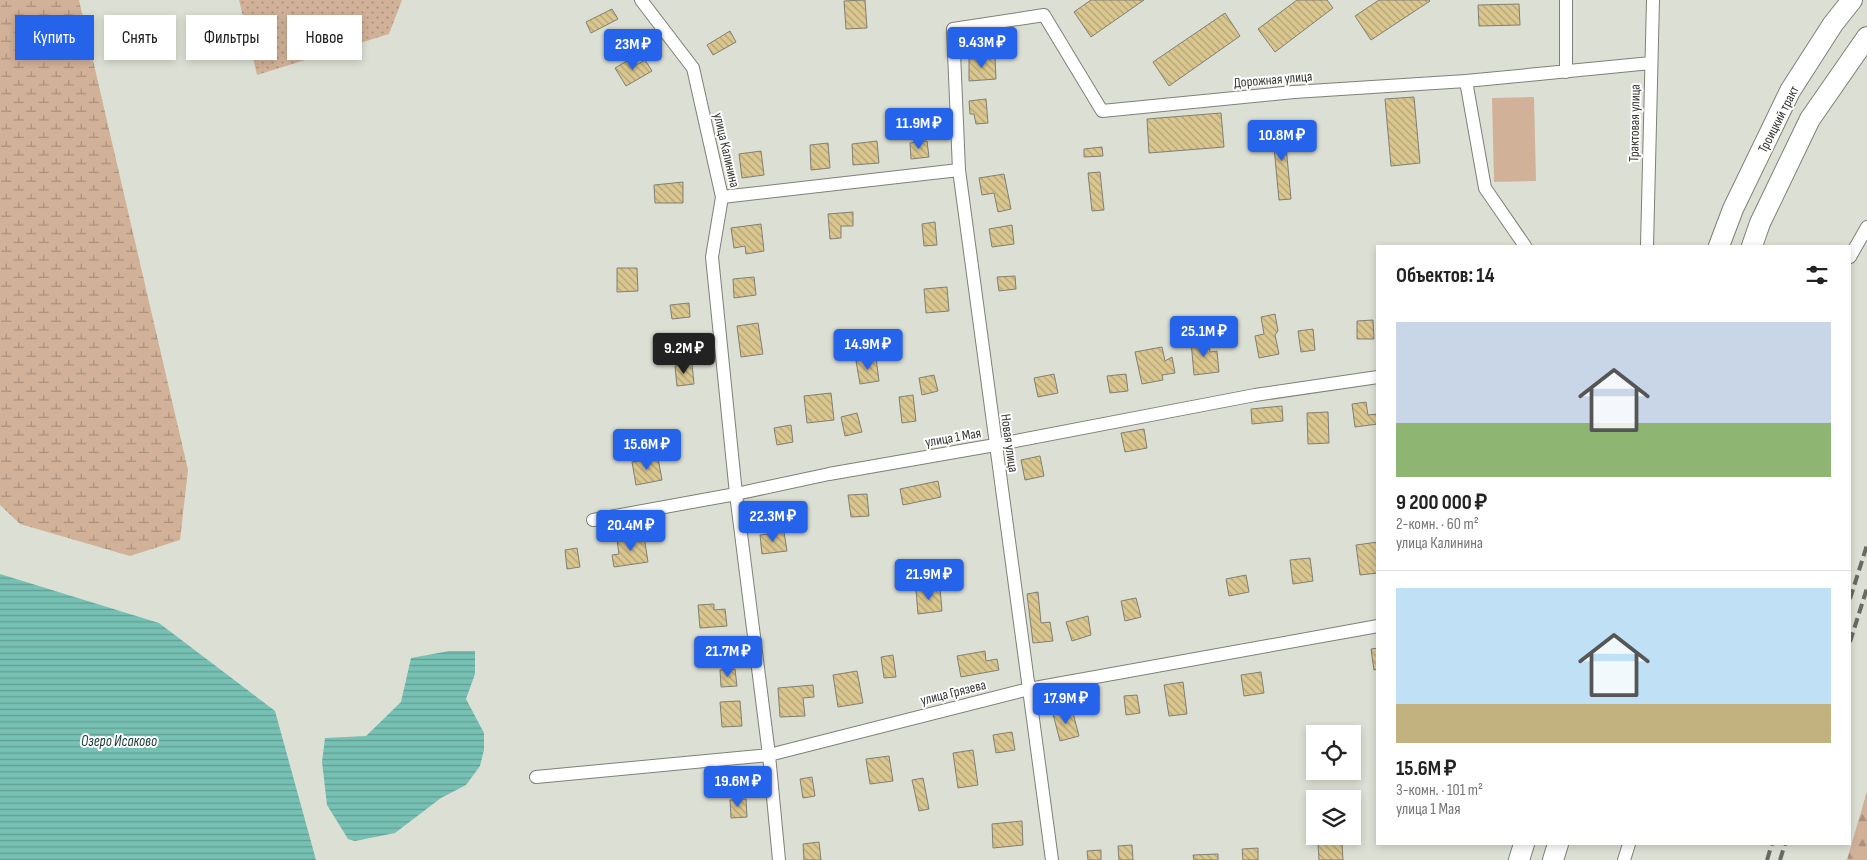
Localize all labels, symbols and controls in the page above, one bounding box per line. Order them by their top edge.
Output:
chip: Купить [15,15,94,60]
chip: Снять [104,15,176,60]
chip: Фильтры [186,15,277,60]
chip: Новое [287,15,362,60]
pin: 9.43M ₽ [936,27,1028,69]
pin: 23M ₽ [598,28,668,71]
text: 9.43M ₽ [958,33,1006,52]
text: 23M ₽ [615,35,651,54]
street label: Дорожная улица [1233,68,1313,91]
street label: Троицкий тракт [1754,83,1803,156]
street label: Трактовая улица [1625,84,1644,162]
pin: 11.9M ₽ [873,108,965,150]
street label: улица Калинина [710,111,743,189]
text: 11.9M ₽ [896,114,942,133]
pin: 10.8M ₽ [1236,120,1328,162]
text: 10.8M ₽ [1259,126,1305,145]
icon: filters [1803,261,1831,289]
text: Объектов: 14 [1396,263,1495,288]
pin: 25.1M ₽ [1158,316,1250,358]
text: 25.1M ₽ [1181,322,1227,341]
pin: 14.9M ₽ [822,328,914,371]
pin: 9.2M ₽ [643,332,725,375]
text: 14.9M ₽ [845,335,891,354]
text: 9.2M ₽ [664,339,704,358]
icon: home [1569,355,1659,445]
street label: Новая улица [997,413,1022,474]
street label: улица 1 Мая [924,424,982,451]
pin: 15.6M ₽ [601,428,693,471]
text: 15.6M ₽ [624,435,670,454]
text: 9 200 000 ₽ [1396,490,1487,515]
pin: 22.3M ₽ [727,500,819,543]
text: 22.3M ₽ [750,507,796,526]
pin: 20.4M ₽ [585,510,677,552]
text: 2-комн. · 60 m² [1396,515,1479,534]
text: 20.4M ₽ [607,516,655,535]
text: улица Калинина [1396,534,1483,553]
pin: 21.9M ₽ [883,558,975,601]
text: 21.9M ₽ [906,565,952,584]
icon: home [1569,620,1659,710]
pin: 21.7M ₽ [682,636,774,678]
text: 21.7M ₽ [705,642,751,661]
street label: улица Грязева [919,676,988,709]
pin: 17.9M ₽ [1020,682,1112,725]
text: 17.9M ₽ [1044,689,1088,708]
map controls [1306,725,1361,845]
button: locate [1306,725,1361,780]
water label: Озеро Исаково [81,732,157,751]
text: 15.6M ₽ [1396,756,1456,781]
pin: 19.6M ₽ [692,766,784,808]
text: 19.6M ₽ [715,772,761,791]
text: 3-комн. · 101 m² [1396,781,1483,800]
button: layers [1306,790,1361,845]
text: улица 1 Мая [1396,800,1460,819]

